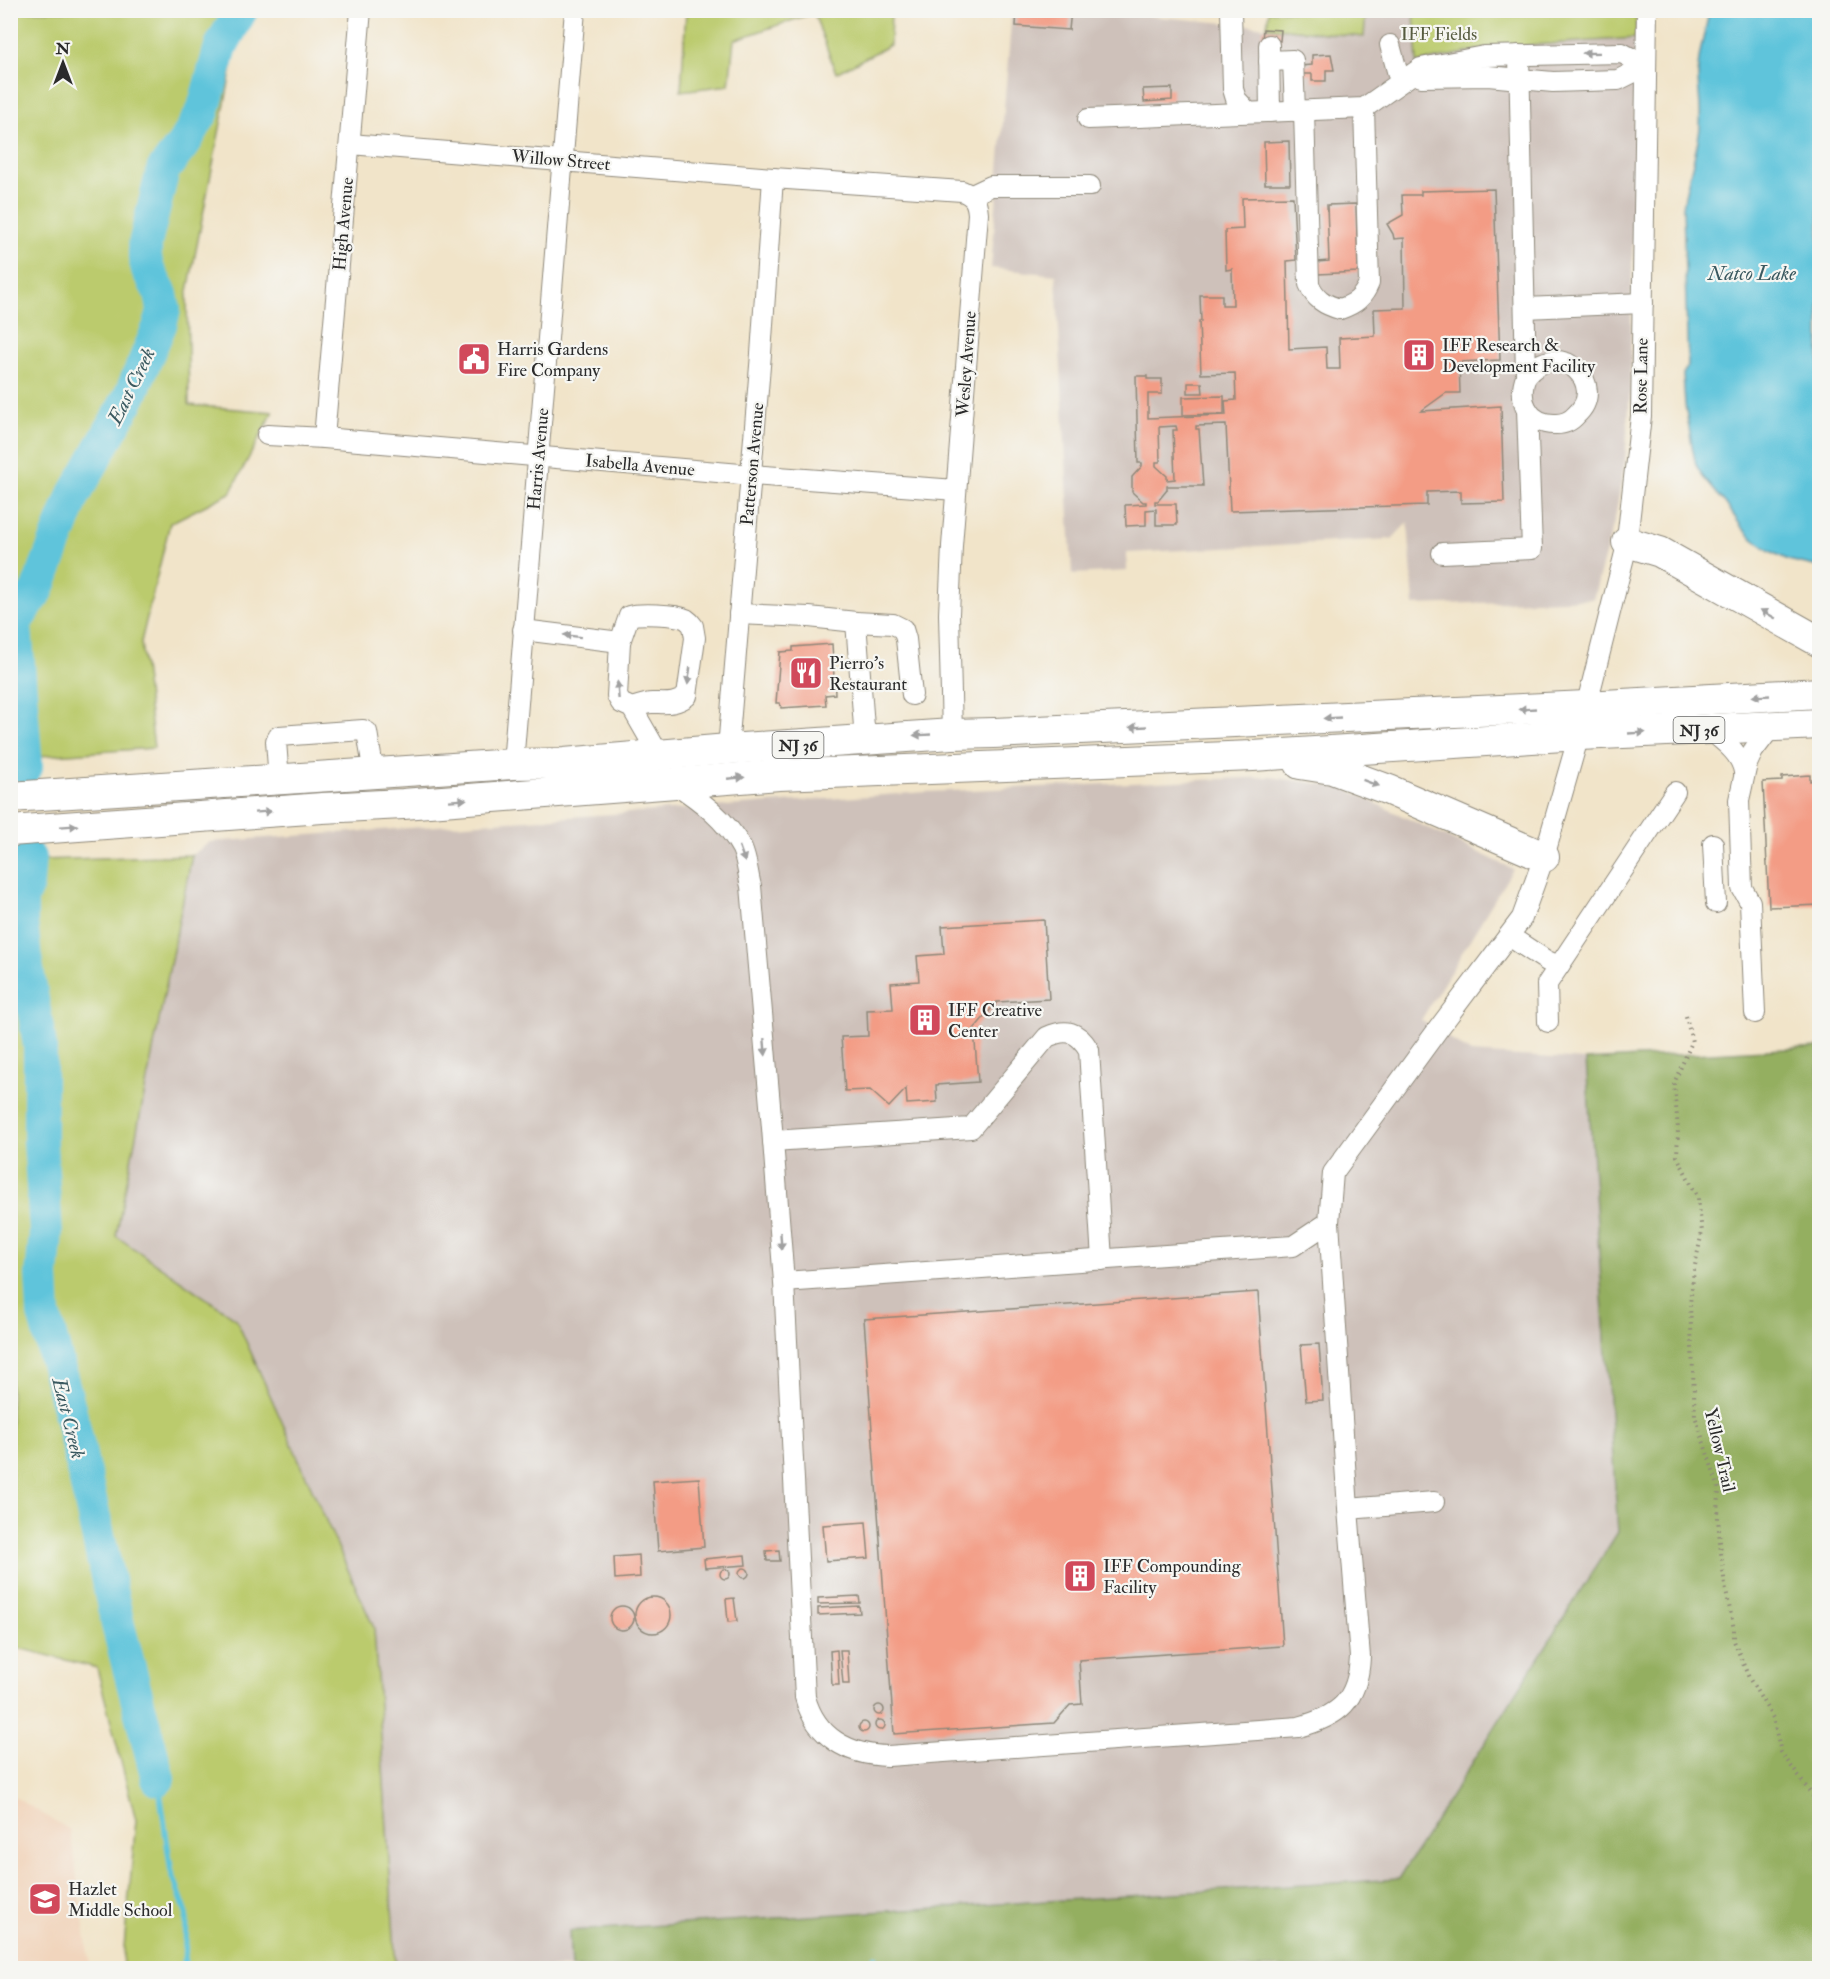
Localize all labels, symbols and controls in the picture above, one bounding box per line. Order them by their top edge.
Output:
park label: IFF Fields [1401,23,1477,46]
north arrow [33,33,93,93]
text: N [55,39,71,59]
one-way arrow [1581,49,1600,58]
street label: Willow Street [510,145,611,176]
street label: High Avenue [328,176,359,272]
water label: Natco Lake [1707,261,1796,286]
street label: Wesley Avenue [951,310,982,419]
place label: IFF Research & Development Facility [1442,334,1596,378]
building icon: IFF Research & Development Facility [1401,337,1437,373]
street label: Rose Lane [1629,337,1654,414]
place label: Harris Gardens Fire Company [497,338,608,382]
public building icon: Harris Gardens Fire Company [456,341,492,377]
water label: East Creek [101,344,161,431]
street label: Patterson Avenue [736,401,769,527]
street label: Harris Avenue [523,407,554,511]
street label: Isabella Avenue [584,449,696,482]
one-way arrow [1760,609,1777,619]
one-way arrow [562,631,581,640]
place label: Pierro's Restaurant [829,652,907,696]
restaurant icon: Pierro's Restaurant [788,655,824,691]
one-way arrow [685,667,694,686]
one-way arrow [614,681,623,700]
one-way arrow [1752,692,1771,701]
one-way arrow [1518,704,1537,713]
one-way arrow [1323,713,1342,722]
road number: NJ 36 [1674,717,1724,743]
one-way arrow [1128,722,1147,731]
one-way arrow [1628,728,1647,737]
one-way arrow [912,731,931,740]
road number: NJ 36 [772,732,824,758]
one-way arrow [727,773,746,783]
one-way arrow [1362,778,1380,788]
one-way arrow [448,795,467,805]
one-way arrow [254,807,273,817]
one-way arrow [59,822,78,831]
one-way arrow [738,845,747,863]
place label: IFF Creative Center [948,999,1042,1043]
building icon: IFF Creative Center [907,1002,943,1038]
one-way arrow [760,1037,770,1056]
one-way arrow [776,1232,785,1251]
water label: East Creek [46,1373,91,1461]
street label: Yellow Trail [1699,1406,1740,1495]
place label: IFF Compounding Facility [1103,1555,1242,1599]
building icon: IFF Compounding Facility [1062,1558,1098,1594]
place label: Hazlet Middle School [68,1878,173,1922]
school or university icon: Hazlet Middle School [27,1881,63,1917]

